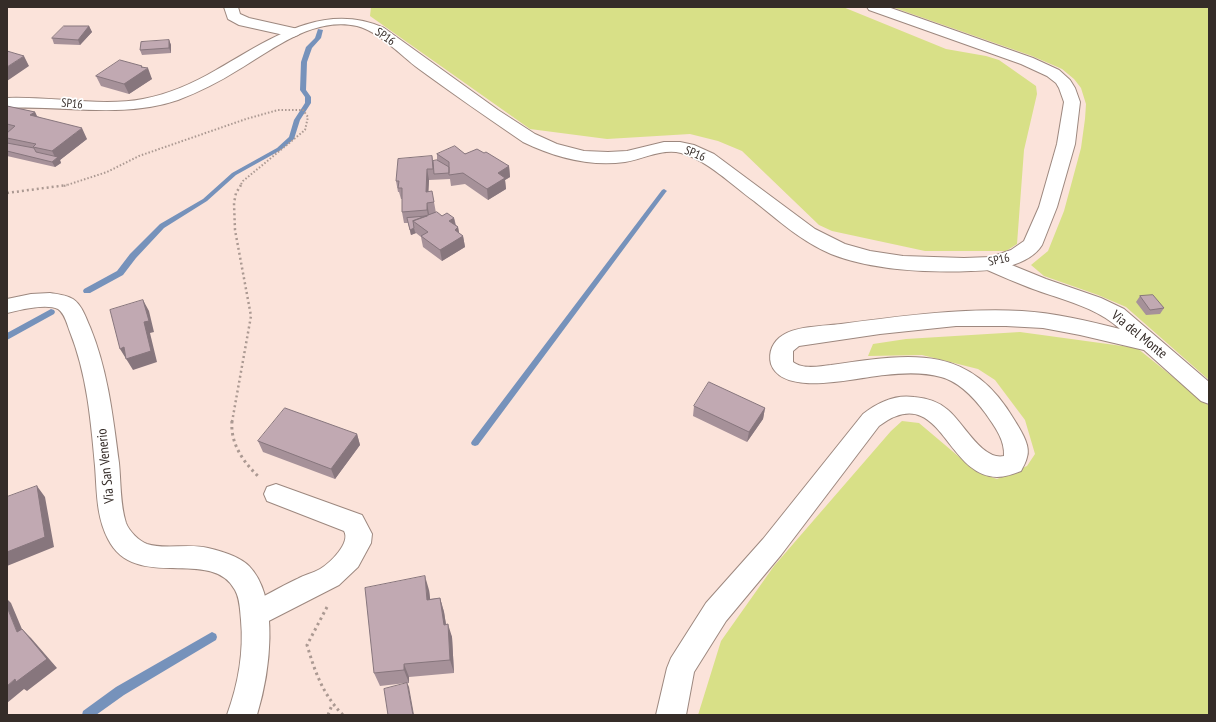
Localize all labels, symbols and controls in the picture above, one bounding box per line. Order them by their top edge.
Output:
street label: SP16 [372,25,398,49]
street label: SP16 [61,96,83,112]
street label: SP16 [682,143,708,165]
street label: SP16 [987,251,1011,269]
street label: Via del Monte [1108,307,1170,363]
street label: Via San Venerio [94,428,118,504]

